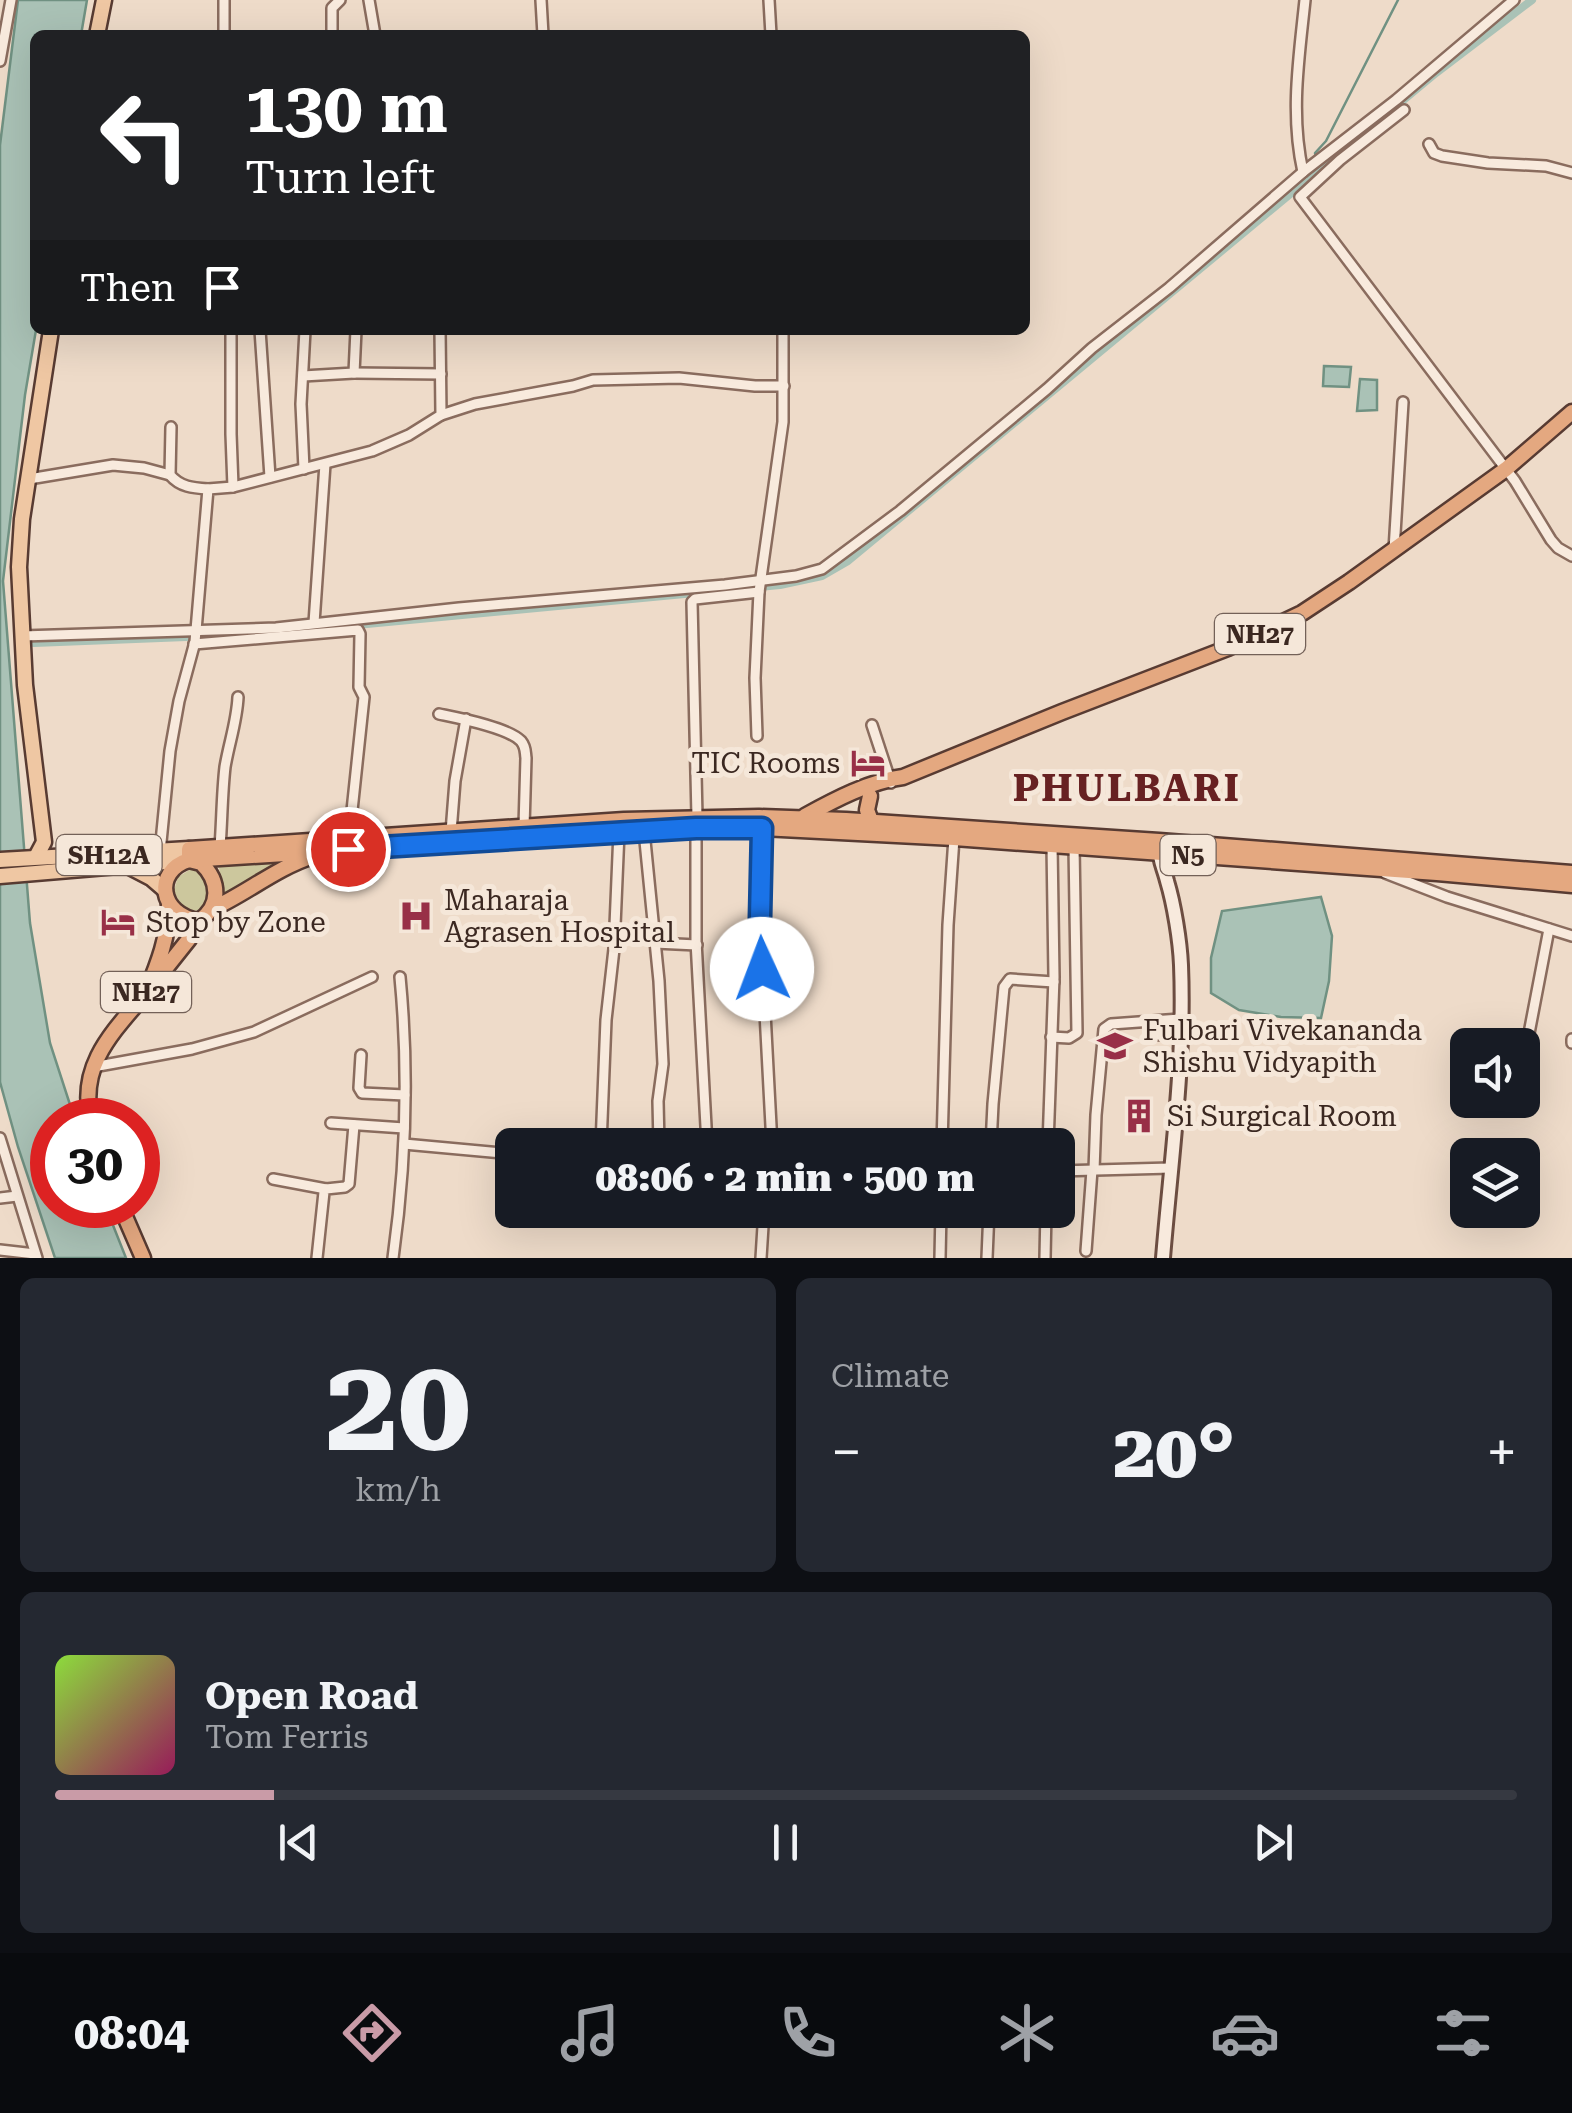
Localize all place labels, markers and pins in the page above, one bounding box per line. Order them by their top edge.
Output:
hotel icon: TIC Rooms [849,744,887,782]
place label: TIC Rooms [691,747,840,780]
pin [306,807,391,892]
place label: Maharaja Agrasen Hospital [444,884,675,949]
hospital icon: Maharaja Agrasen Hospital [397,897,435,935]
hotel icon: Stop by Zone [99,903,137,941]
place label: Stop by Zone [146,906,326,939]
place label: Fulbari Vivekananda Shishu Vidyapith [1143,1014,1422,1079]
school or university icon: Fulbari Vivekananda Shishu Vidyapith [1096,1027,1134,1065]
building icon: Si Surgical Room [1120,1097,1158,1135]
place label: Si Surgical Room [1167,1100,1397,1133]

